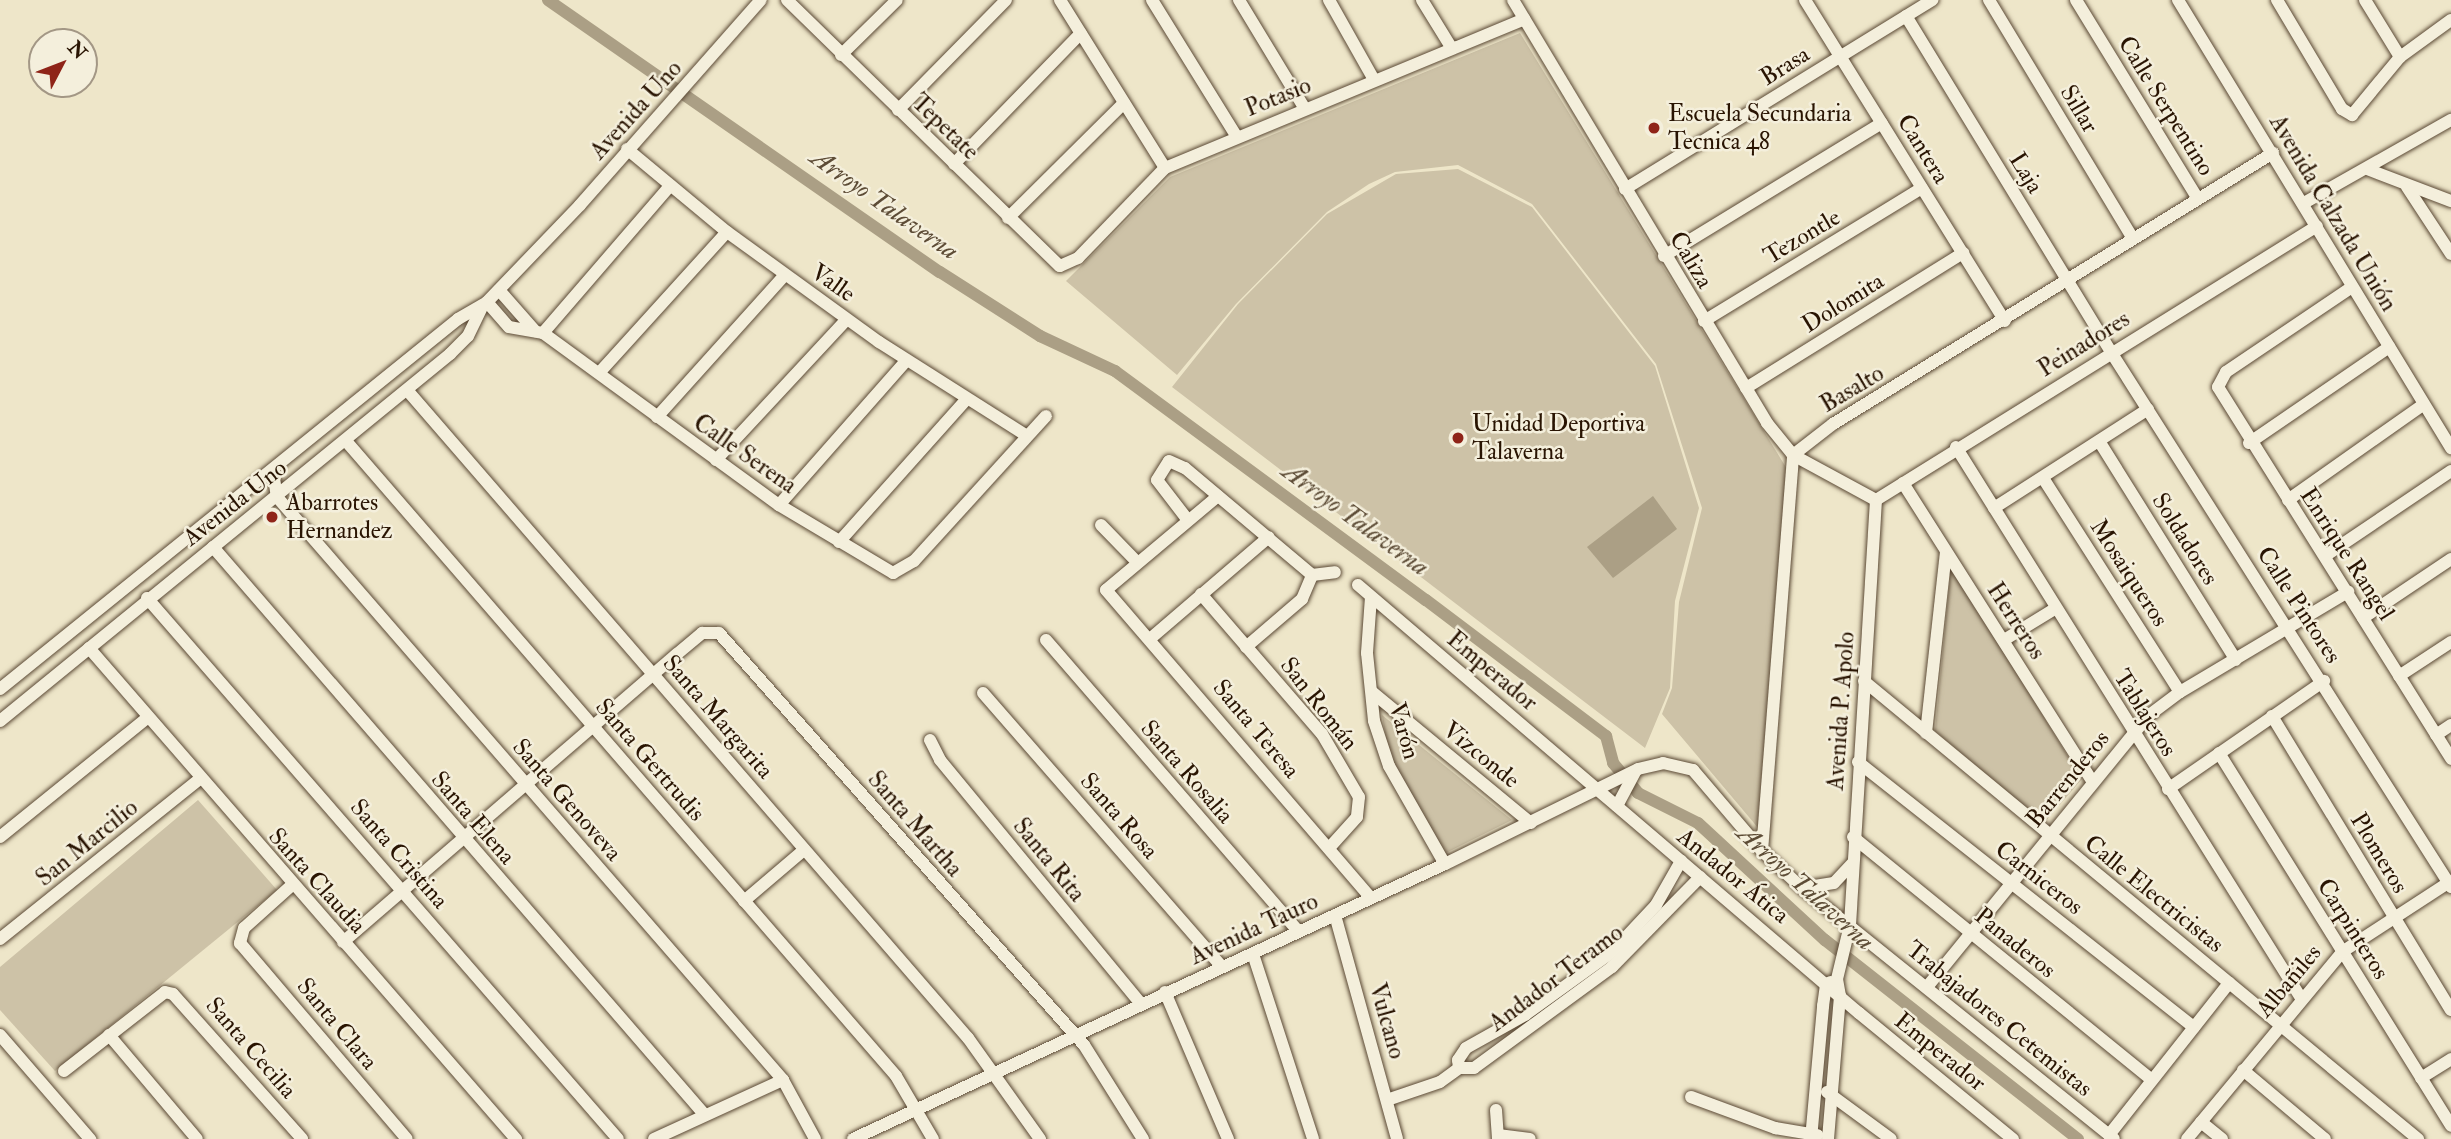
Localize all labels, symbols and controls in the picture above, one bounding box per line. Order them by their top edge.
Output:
north arrow [28,28,98,98]
street label: Calle Serpentino [2112,31,2220,181]
text: N [63,36,92,65]
street label: Brasa [1755,40,1815,92]
street label: Avenida Uno [584,54,688,166]
street label: Potasio [1241,71,1315,123]
street label: Sillar [2054,80,2104,138]
street label: Tepetate [905,88,985,166]
place label: Escuela Secundaria Tecnica 48 [1668,100,1851,156]
street label: Cantera [1891,109,1955,189]
street label: Avenida Calzada Unión [2263,110,2403,316]
marker: Escuela Secundaria Tecnica 48 [1646,120,1662,136]
water label: Arroyo Talaverna [804,142,964,268]
street label: Laja [2003,147,2049,199]
street label: Tezontle [1759,203,1845,271]
street label: Caliza [1663,226,1719,294]
street label: Valle [805,258,861,308]
street label: Dolomita [1797,267,1889,339]
street label: Peinadores [2033,305,2135,383]
street label: Basalto [1815,359,1889,419]
street label: Calle Serena [688,408,802,500]
place label: Unidad Deportiva Talaverna [1472,410,1645,466]
marker: Unidad Deportiva Talaverna [1450,430,1466,446]
street label: Avenida Uno [177,454,293,552]
water label: Arroyo Talaverna [1276,456,1434,584]
street label: Enrique Rangel [2293,482,2401,626]
street label: Soldadores [2145,488,2225,590]
place label: Abarrotes Hernandez [286,489,392,545]
marker: Abarrotes Hernandez [264,509,280,525]
street label: Mosaiqueros [2084,514,2174,632]
street label: Calle Pintores [2251,541,2347,669]
street label: Herreros [1981,577,2051,665]
street label: Emperador [1441,625,1543,717]
street label: Avenida P. Apolo [1821,631,1861,791]
street label: Santa Margarita [656,649,780,785]
street label: San Román [1274,652,1364,756]
street label: Tablajeros [2107,664,2183,762]
street label: Santa Teresa [1206,674,1306,784]
street label: Santa Gertrudis [589,693,711,827]
street label: Varón [1382,699,1426,763]
street label: Santa Rosalia [1134,715,1240,829]
street label: Vizconde [1437,715,1525,795]
street label: Barrenderos [2020,725,2116,833]
street label: Santa Genoveva [506,733,628,867]
street label: Santa Martha [861,765,969,883]
street label: Santa Elena [425,766,521,870]
street label: Santa Rosa [1074,767,1164,865]
street label: San Marcilio [30,793,144,893]
street label: Santa Cristina [344,793,454,915]
street label: Plomeros [2344,808,2414,898]
street label: Santa Rita [1007,812,1091,908]
water label: Arroyo Talaverna [1730,818,1880,958]
street label: Santa Claudia [262,822,372,940]
street label: Andador Ática [1671,822,1795,930]
street label: Calle Electricistas [2079,829,2229,959]
street label: Carniceros [1989,835,2089,921]
street label: Carpinteros [2311,873,2395,985]
street label: Avenida Tauro [1185,887,1323,971]
street label: Panaderos [1969,902,2061,984]
street label: Andador Teramo [1483,918,1629,1038]
street label: Trabajadores Cetemistas [1900,935,2098,1103]
street label: Albañiles [2250,939,2328,1023]
street label: Santa Clara [290,972,384,1076]
street label: Vulcano [1363,980,1411,1062]
street label: Santa Cecilia [199,992,303,1104]
street label: Emperador [1889,1006,1991,1098]

